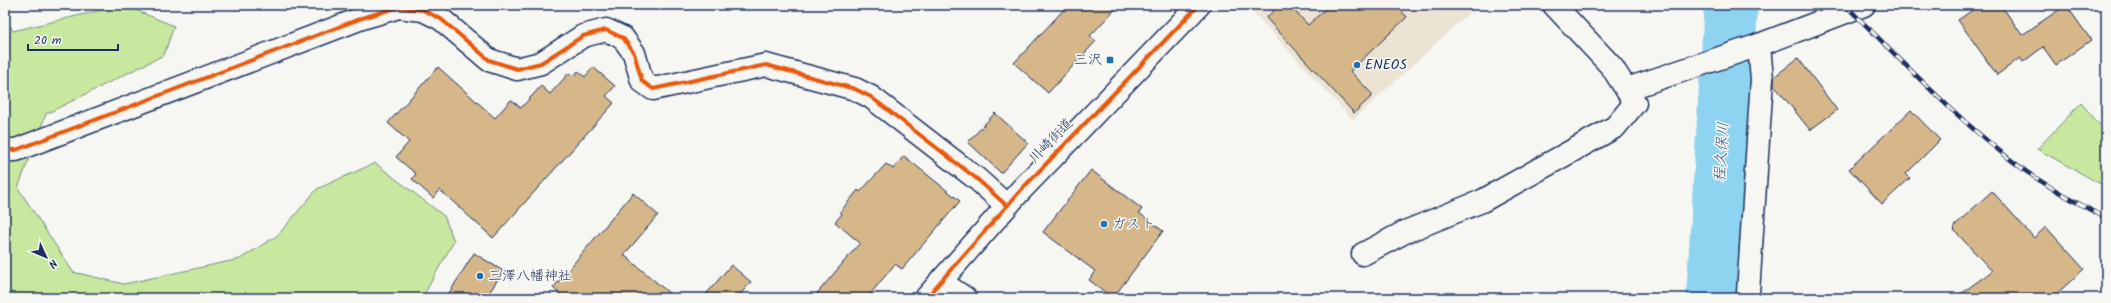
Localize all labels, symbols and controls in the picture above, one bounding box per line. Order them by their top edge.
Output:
scale bar [28,26,118,52]
text: 20 m [34,31,62,50]
place label: 三沢 [1074,49,1102,71]
place label: ENEOS [1365,54,1407,76]
marker: 三沢 [1105,55,1115,65]
marker: ENEOS [1352,60,1362,70]
street label: 川崎街道 [1024,113,1078,169]
water label: 程久保川 [1708,121,1736,183]
place label: ガスト [1112,213,1155,235]
marker: ガスト [1099,219,1109,229]
north arrow [26,237,66,277]
text: N [44,254,61,272]
place label: 三澤八幡神社 [488,265,572,287]
marker: 三澤八幡神社 [475,271,485,281]

